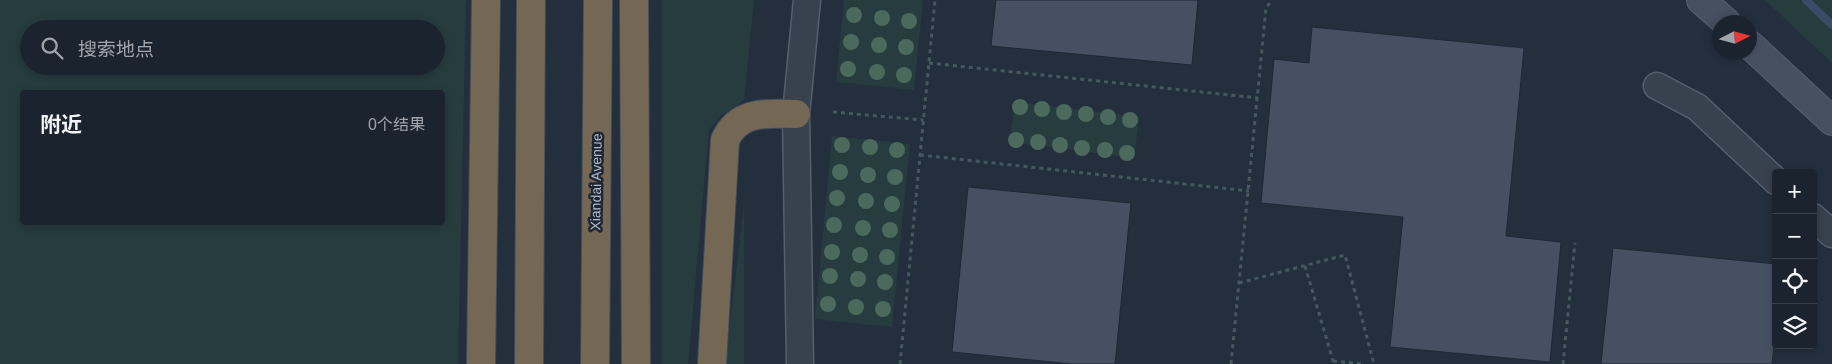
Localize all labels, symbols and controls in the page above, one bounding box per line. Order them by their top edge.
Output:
north arrow [1712,15,1757,60]
search box [20,20,445,75]
icon: search [38,34,66,62]
text: 搜索地点 [78,39,154,60]
text: 附近 [40,113,82,136]
text: 0个结果 [368,116,425,133]
street label: Xiandai Avenue [587,133,605,231]
map controls [1772,169,1817,349]
button: + [1772,169,1817,214]
button: − [1772,214,1817,259]
button: locate [1772,259,1817,304]
button: layers [1772,304,1817,349]

